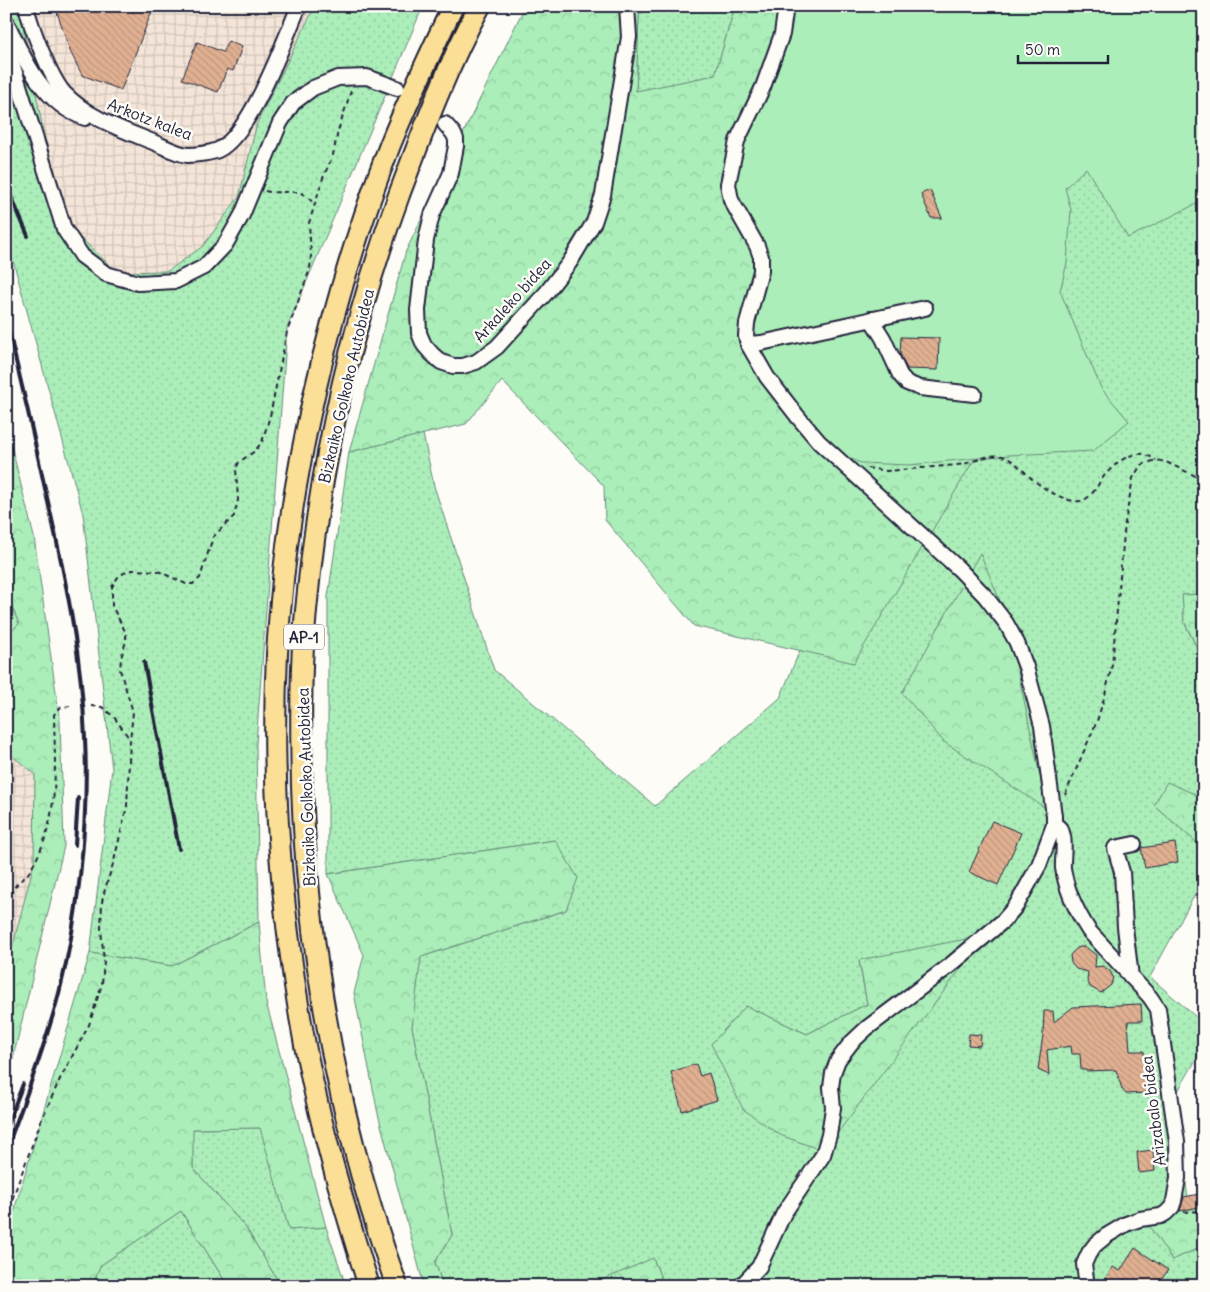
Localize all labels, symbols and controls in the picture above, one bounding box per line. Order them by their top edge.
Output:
scale bar [1018,32,1108,64]
text: 50 m [1025,40,1060,59]
street label: Arkotz kalea [105,94,195,144]
street label: Arkaleko bidea [469,254,555,346]
street label: Bizkaiko Golkoko Autobidea [314,287,378,485]
road number: AP-1 [284,624,324,650]
street label: Bizkaiko Golkoko Autobidea [293,687,319,887]
street label: Arizabalo bidea [1136,1055,1170,1167]

